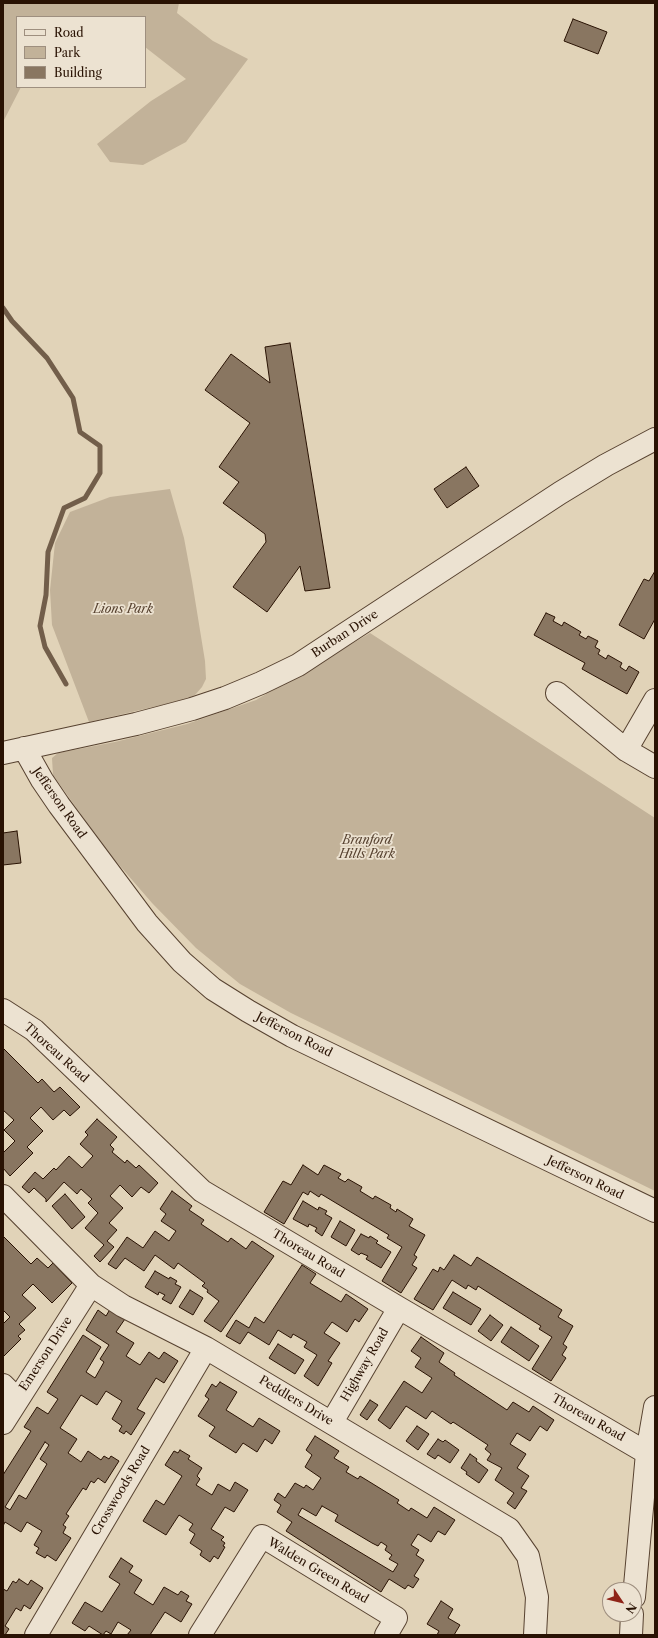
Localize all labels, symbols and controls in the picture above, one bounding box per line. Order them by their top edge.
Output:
legend [16,16,146,88]
text: Road [54,25,84,40]
text: Park [54,45,80,60]
text: Building [54,65,102,80]
park label: Lions Park [93,603,153,617]
street label: Burban Drive [309,607,381,661]
street label: Jefferson Road [29,765,89,841]
park label: Branford Hills Park [339,834,395,862]
street label: Jefferson Road [253,1010,335,1060]
street label: Thoreau Road [21,1020,91,1086]
street label: Jefferson Road [544,1153,626,1203]
street label: Thoreau Road [269,1227,347,1281]
street label: Emerson Drive [17,1314,75,1394]
street label: Highway Road [338,1326,392,1404]
street label: Peddlers Drive [256,1373,336,1429]
street label: Thoreau Road [549,1391,627,1445]
street label: Crosswoods Road [89,1444,153,1538]
street label: Walden Green Road [265,1535,371,1607]
north arrow [602,1582,642,1622]
text: N [623,1600,639,1616]

